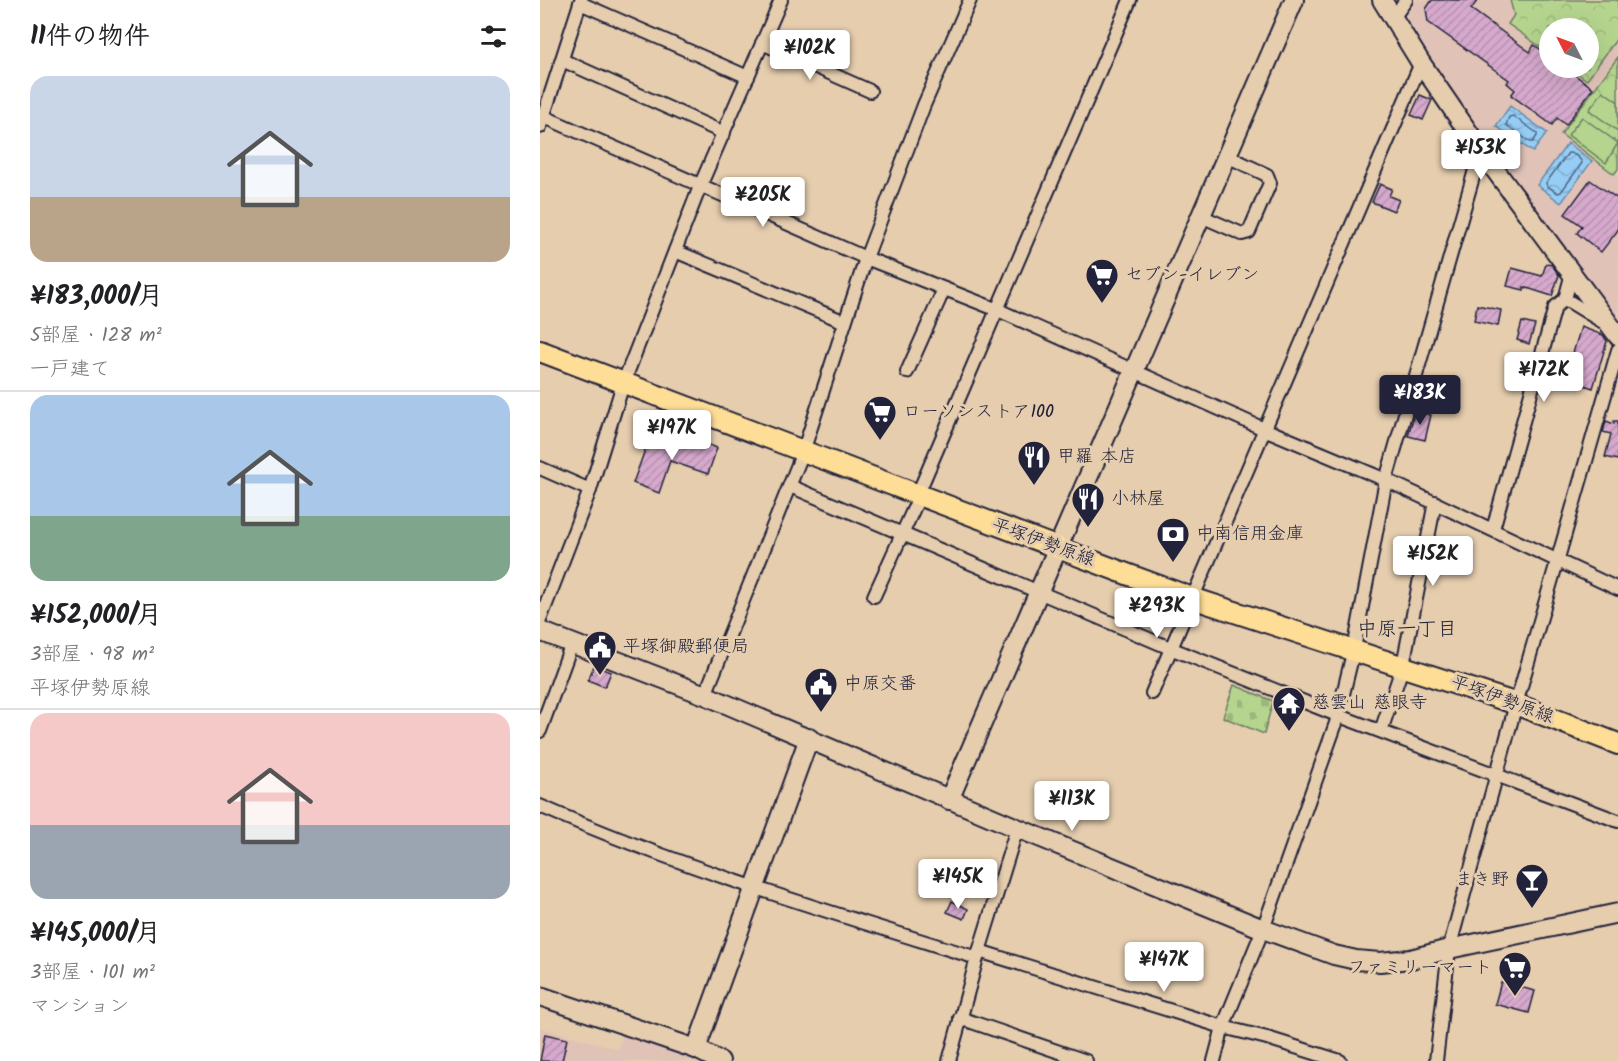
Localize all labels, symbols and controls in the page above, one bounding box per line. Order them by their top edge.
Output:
text: 11件の物件 [30,16,150,58]
north arrow [1539,18,1599,78]
map controls [1539,18,1599,78]
icon: filters [477,20,510,53]
pin: ¥102K [768,30,852,81]
text: ¥102K [784,33,836,65]
icon: home [216,115,324,223]
pin: ¥153K [1439,130,1523,181]
text: ¥153K [1455,133,1507,165]
pin: ¥205K [721,177,805,228]
text: ¥205K [735,180,791,212]
supermarket icon: セブン-イレブン [1084,257,1120,304]
place label: セブン-イレブン [1125,261,1259,290]
text: ¥183,000/月 [30,276,164,318]
text: 5部屋 · 128 m² [30,320,162,352]
pin: ¥172K [1502,352,1586,403]
text: 一戸建て [30,354,110,386]
text: ¥172K [1518,355,1570,387]
pin: ¥183K [1378,375,1462,426]
text: ¥183K [1393,378,1447,410]
supermarket icon: ローソンストア100 [862,394,898,441]
place label: ローソンストア100 [903,398,1054,427]
pin: ¥197K [630,410,714,461]
text: ¥197K [647,413,697,445]
icon: home [216,434,324,542]
restaurant icon: 甲羅 本店 [1016,439,1052,486]
place label: 甲羅 本店 [1057,443,1136,472]
restaurant icon: 小林屋 [1070,481,1106,528]
place label: 小林屋 [1111,485,1165,514]
street label: 平塚伊勢原線 [987,511,1099,575]
bank icon: 中南信用金庫 [1155,516,1191,563]
place label: 中南信用金庫 [1196,520,1304,549]
pin: ¥152K [1391,536,1475,587]
text: ¥152K [1407,539,1459,571]
pin: ¥293K [1115,588,1199,639]
text: ¥293K [1128,591,1186,623]
text: ¥152,000/月 [30,595,162,637]
district label: 中原一丁目 [1357,614,1457,646]
public building icon: 平塚御殿郵便局 [582,629,618,676]
place label: 平塚御殿郵便局 [623,633,749,662]
text: 3部屋 · 98 m² [30,639,154,671]
public building icon: 中原交番 [803,666,839,713]
street label: 平塚伊勢原線 [1446,668,1558,732]
place label: 中原交番 [844,670,916,699]
text: 平塚伊勢原線 [30,673,150,705]
temple icon: 慈雲山 慈眼寺 [1271,685,1307,732]
place label: 慈雲山 慈眼寺 [1312,689,1427,718]
icon: home [216,752,324,860]
pin: ¥113K [1030,781,1114,832]
text: ¥113K [1048,784,1096,816]
pin: ¥145K [916,859,1000,910]
text: ¥145K [932,862,984,894]
bar icon: まき野 [1514,862,1550,909]
place label: まき野 [1455,866,1509,895]
text: ¥145,000/月 [30,913,161,955]
pin: ¥147K [1122,942,1206,993]
text: ¥147K [1139,945,1189,977]
supermarket icon: ファミリーマート [1497,950,1533,997]
place label: ファミリーマート [1348,954,1492,983]
text: 3部屋 · 101 m² [30,957,155,989]
text: マンション [30,991,129,1023]

